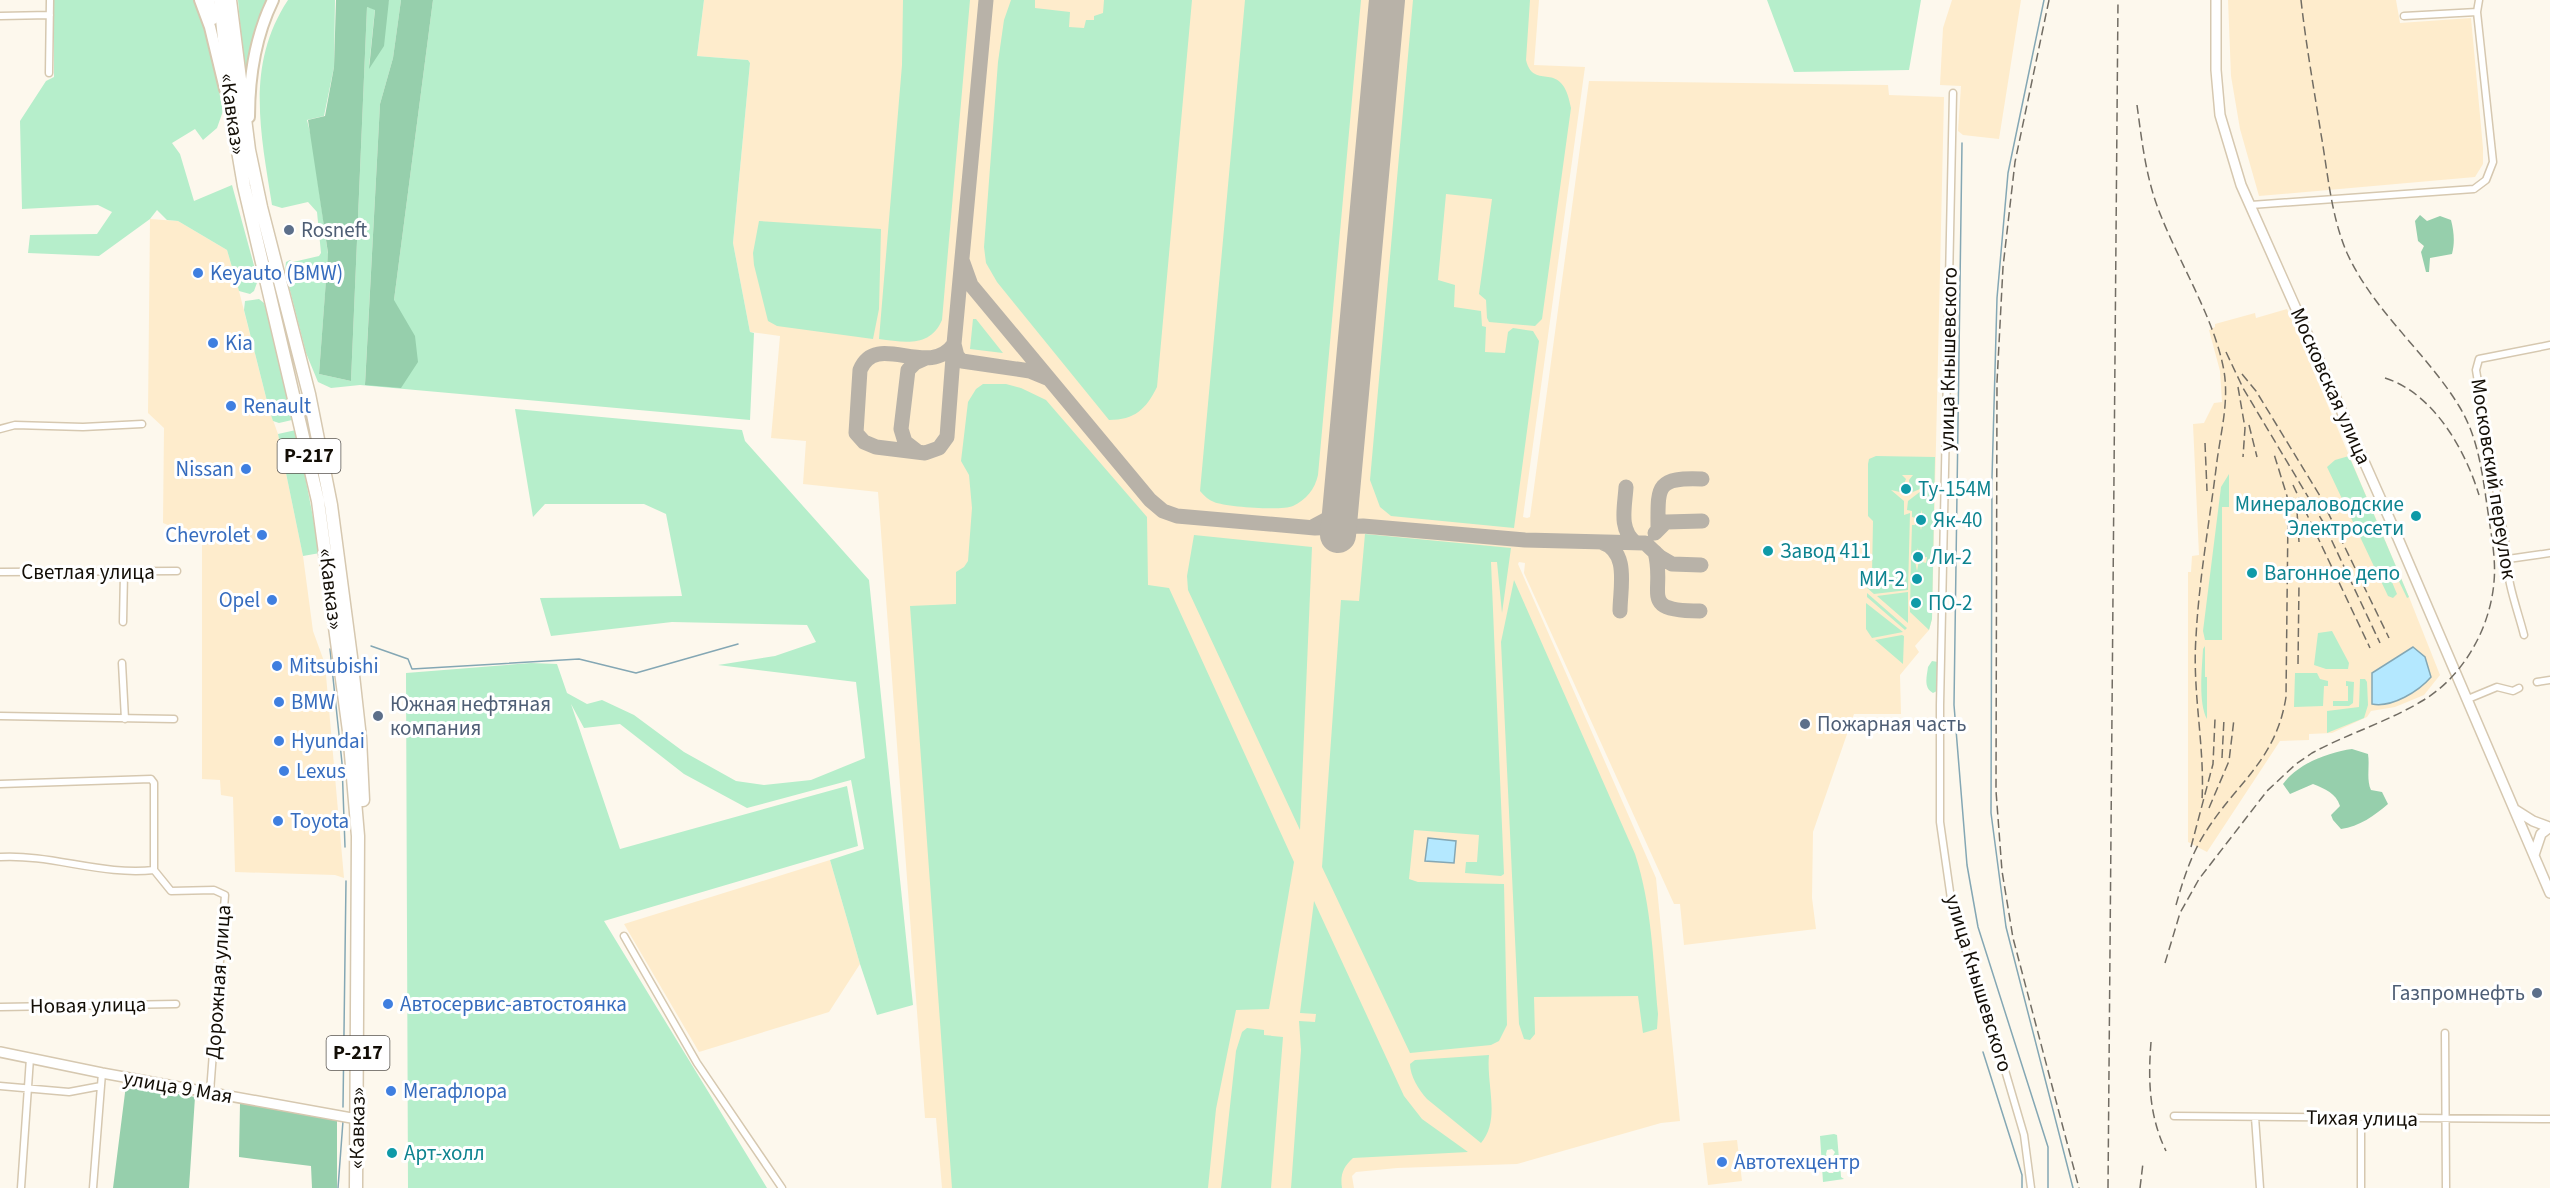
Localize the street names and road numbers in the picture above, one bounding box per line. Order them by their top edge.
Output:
street label: «Кавказ» [212,71,254,157]
street label: улица Кнышевского [1931,267,1965,451]
street label: Московская улица [2283,303,2379,469]
street label: Московский переулок [2463,376,2525,582]
road number: Р-217 [278,439,340,473]
street label: «Кавказ» [311,547,351,631]
street label: Светлая улица [21,557,155,587]
street label: улица Кнышевского [1938,890,2020,1076]
street label: Дорожная улица [198,904,238,1060]
street label: Новая улица [30,989,146,1021]
road number: Р-217 [326,1036,389,1070]
street label: улица 9 Мая [121,1063,235,1111]
street label: «Кавказ» [341,1087,373,1169]
street label: Тихая улица [2306,1102,2418,1134]

